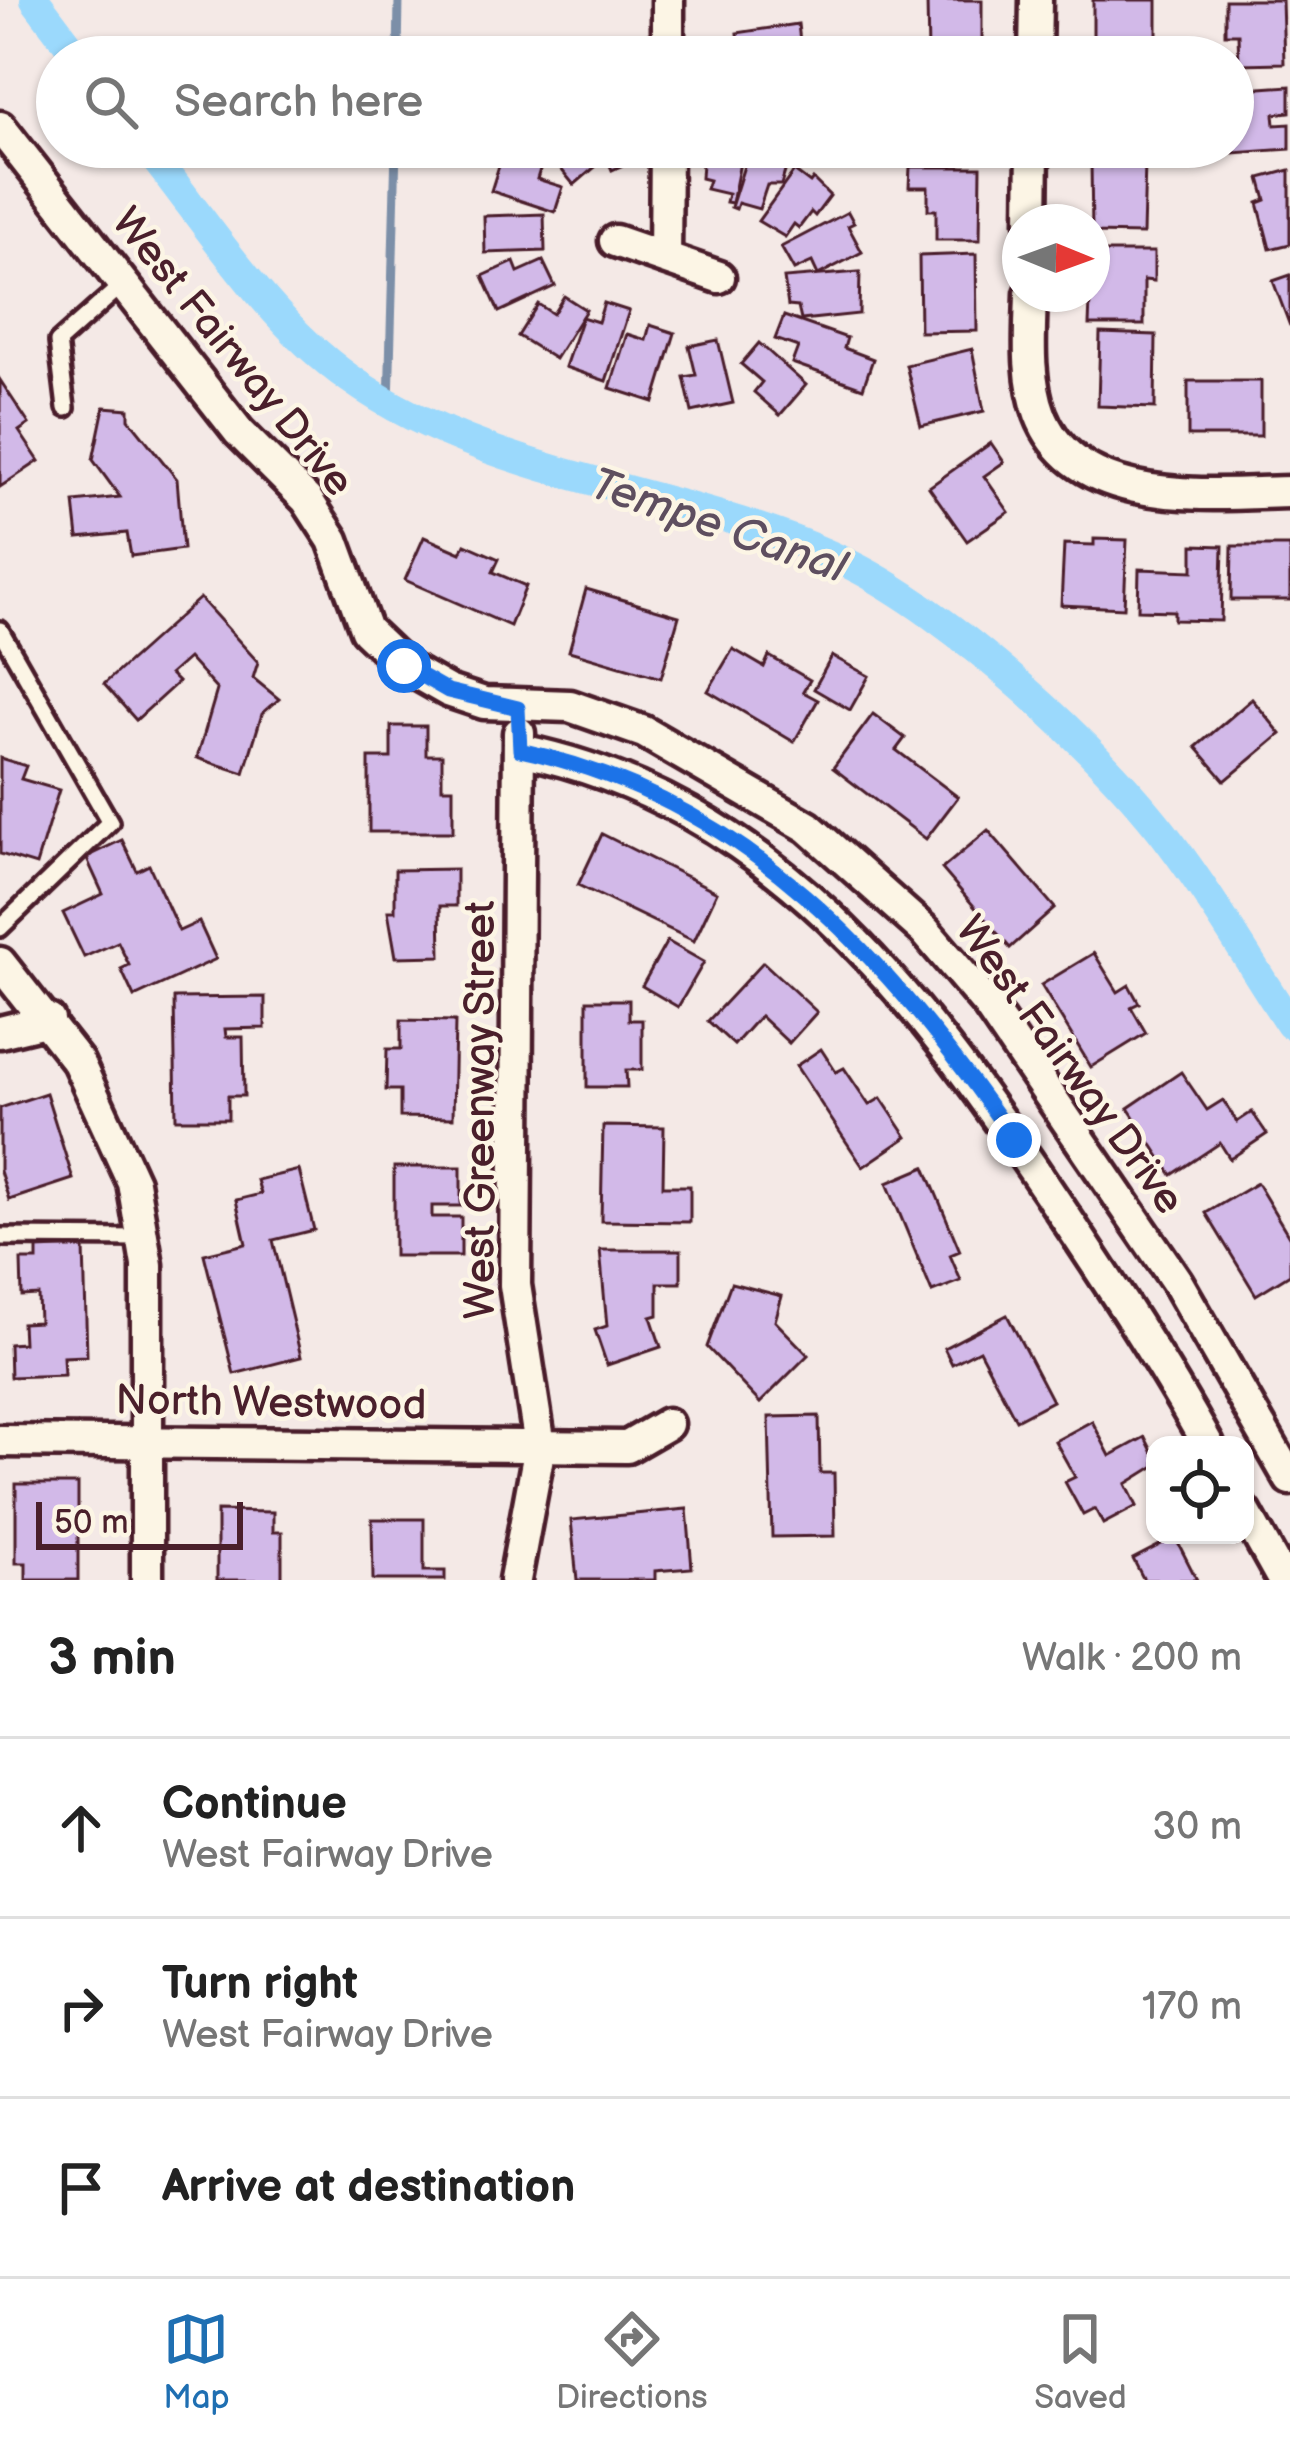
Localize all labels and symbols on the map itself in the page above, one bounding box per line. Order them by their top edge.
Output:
street label: West Fairway Drive [100,198,364,507]
north arrow [1002,204,1110,312]
water label: Tempe Canal [583,457,855,596]
route start [377,639,431,693]
street label: West Greenway Street [456,901,507,1319]
street label: West Fairway Drive [944,906,1194,1225]
route end [987,1113,1041,1167]
street label: North Westwood [115,1375,427,1432]
scale bar [36,1496,243,1549]

